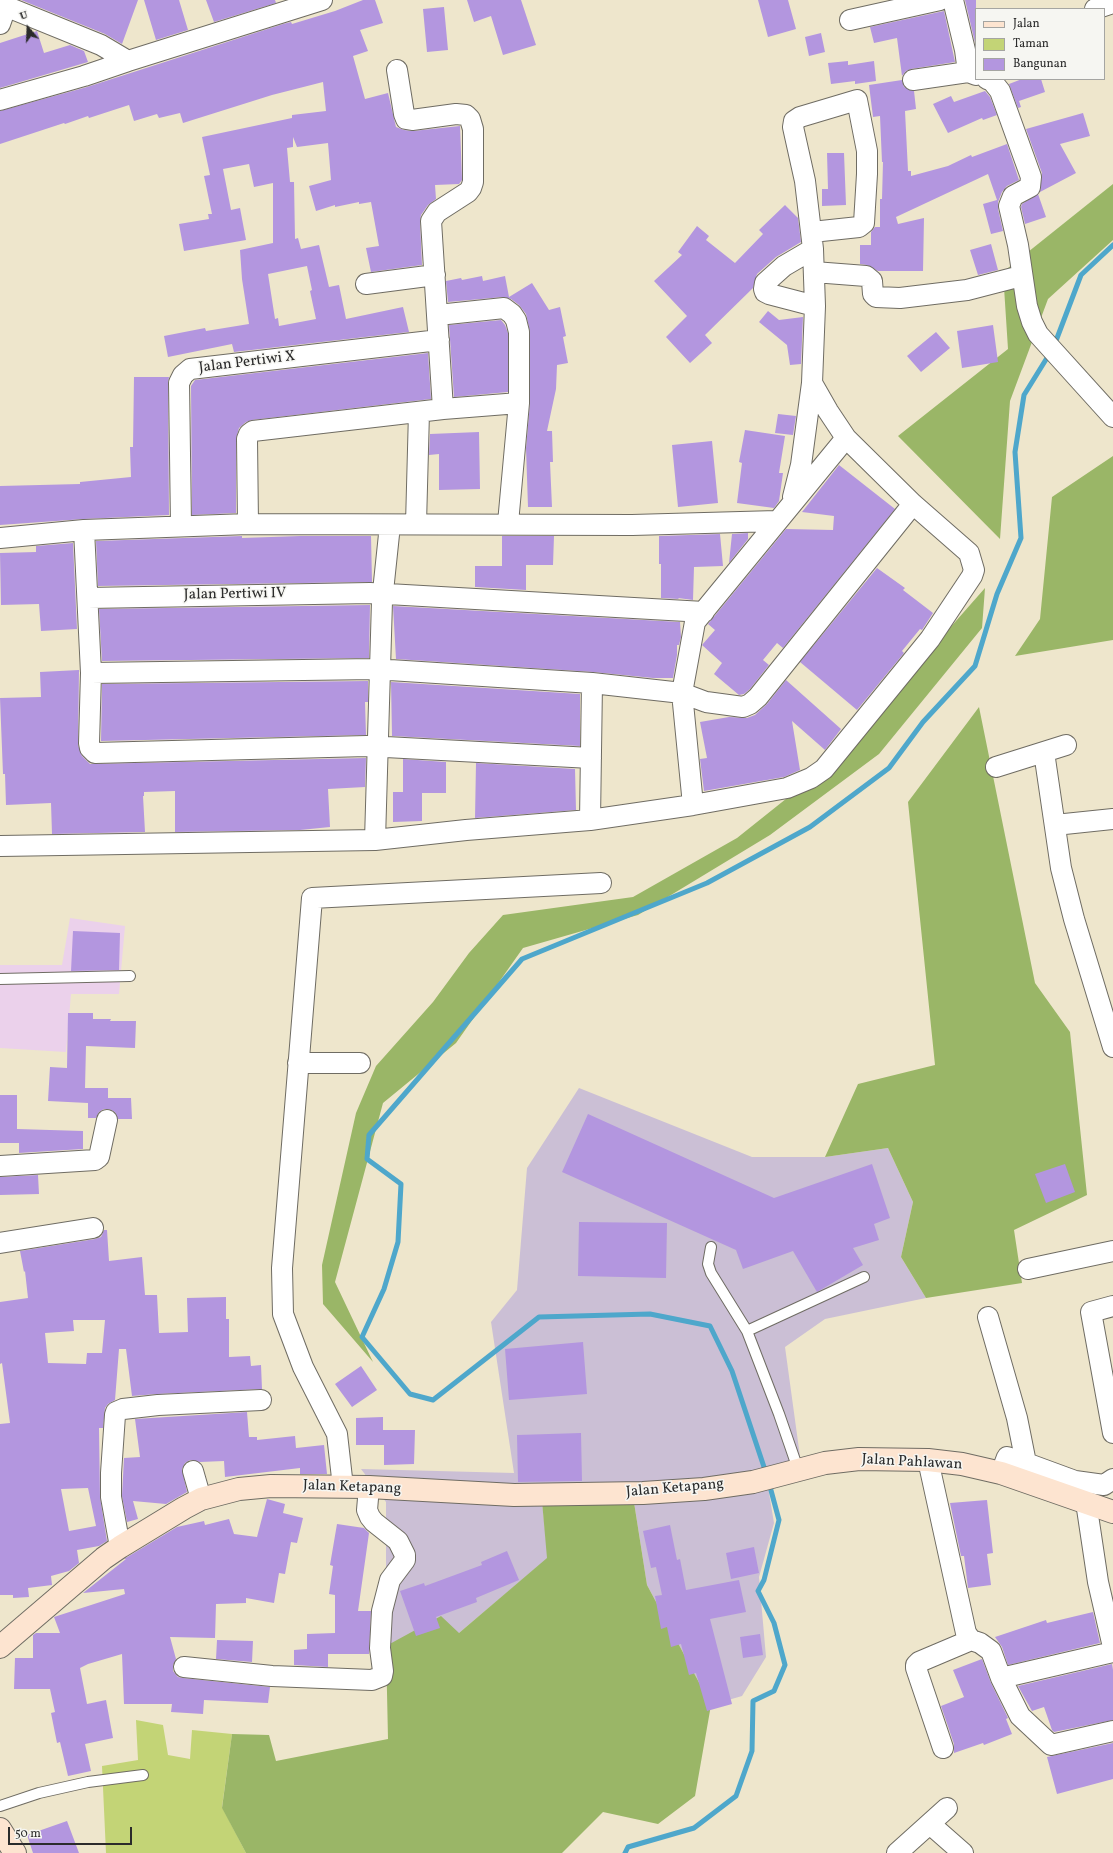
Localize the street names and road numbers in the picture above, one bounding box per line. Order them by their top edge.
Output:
street label: Jalan Pertiwi X [198,348,296,378]
street label: Jalan Pertiwi IV [184,585,286,605]
street label: Jalan Pahlawan [861,1451,963,1475]
street label: Jalan Ketapang [625,1476,725,1502]
street label: Jalan Ketapang [303,1477,401,1499]

